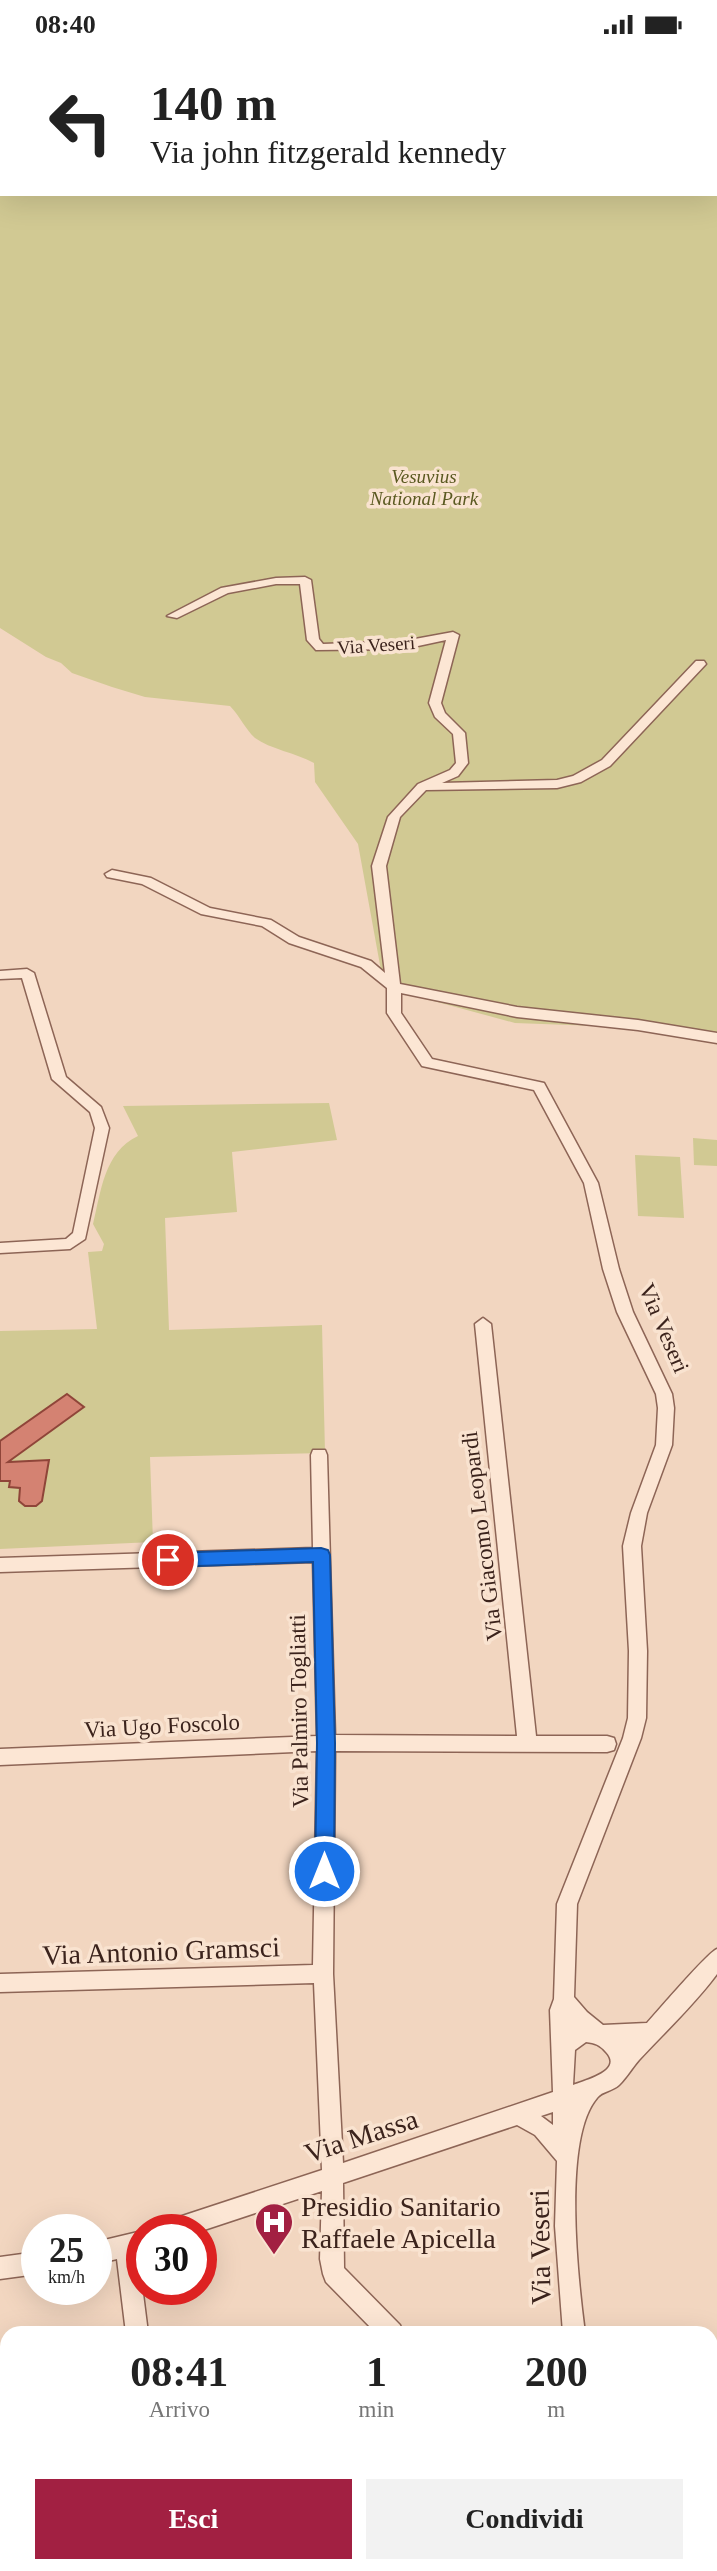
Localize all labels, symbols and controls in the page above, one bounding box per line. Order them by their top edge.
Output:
text: 08:40 [35,10,96,39]
text: 140 m [150,76,277,131]
icon: left [35,77,126,168]
text: Via john fitzgerald kennedy [150,134,506,170]
park label: Vesuvius National Park [369,466,479,509]
street label: Via Veseri [336,632,416,658]
street label: Via Veseri [634,1280,694,1376]
street label: Via Giacomo Leopardi [457,1430,507,1642]
pin [138,1530,198,1590]
icon: arrive [149,1541,187,1579]
street label: Via Palmiro Togliatti [285,1614,313,1808]
street label: Via Ugo Foscolo [84,1709,240,1743]
position arrow [287,1834,361,1908]
street label: Via Antonio Gramsci [42,1931,281,1971]
street label: Via Massa [300,2103,422,2169]
street label: Via Veseri [523,2189,557,2305]
place label: Presidio Sanitario Raffaele Apicella [301,2191,501,2254]
hospital icon: Presidio Sanitario Raffaele Apicella [253,2201,295,2256]
speed limit sign: 30 [126,2214,217,2305]
text: 25 [49,2231,84,2270]
text: km/h [48,2267,85,2287]
text: 08:41 [130,2349,228,2395]
text: 1 [366,2349,387,2395]
text: 200 [525,2349,588,2395]
text: Arrivo [149,2397,210,2422]
text: min [359,2397,394,2422]
text: m [547,2397,565,2422]
button: Esci [35,2479,352,2559]
button: Condividi [366,2479,683,2559]

